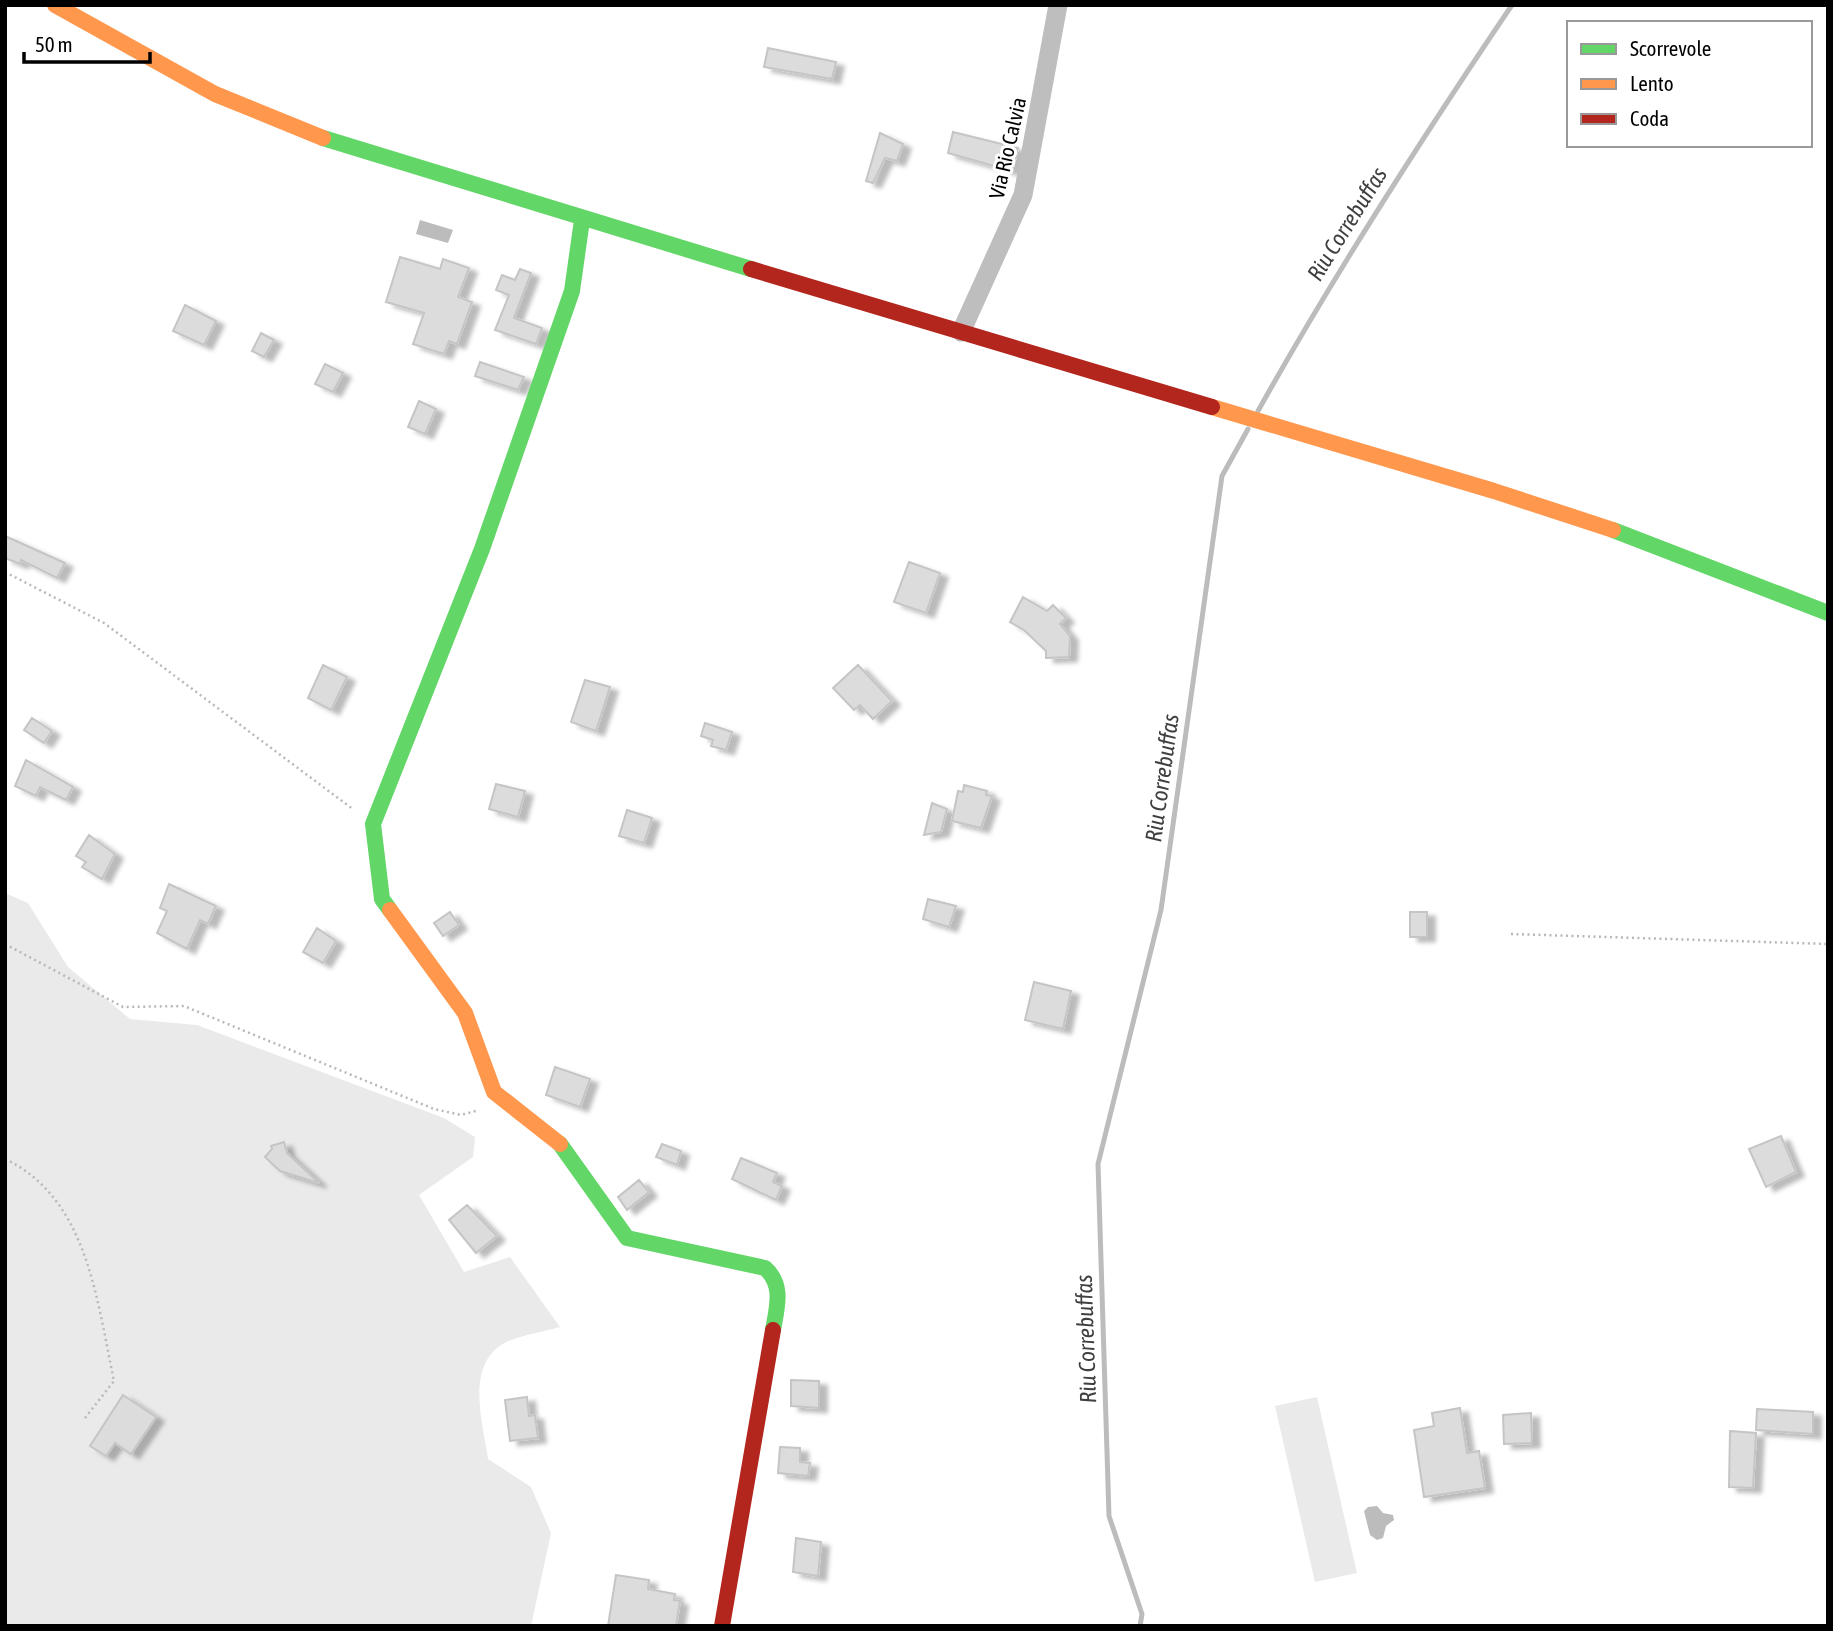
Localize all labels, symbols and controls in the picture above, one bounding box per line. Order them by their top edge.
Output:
scale bar [24,21,150,65]
legend [1567,21,1812,147]
text: 50 m [35,32,73,56]
text: Scorrevole [1630,36,1711,60]
text: Lento [1630,71,1674,95]
street label: Via Rio Calvia [984,95,1030,201]
text: Coda [1630,106,1669,130]
water label: Riu Correbuffas [1302,162,1392,286]
water label: Riu Correbuffas [1140,712,1184,844]
water label: Riu Correbuffas [1071,1274,1101,1404]

